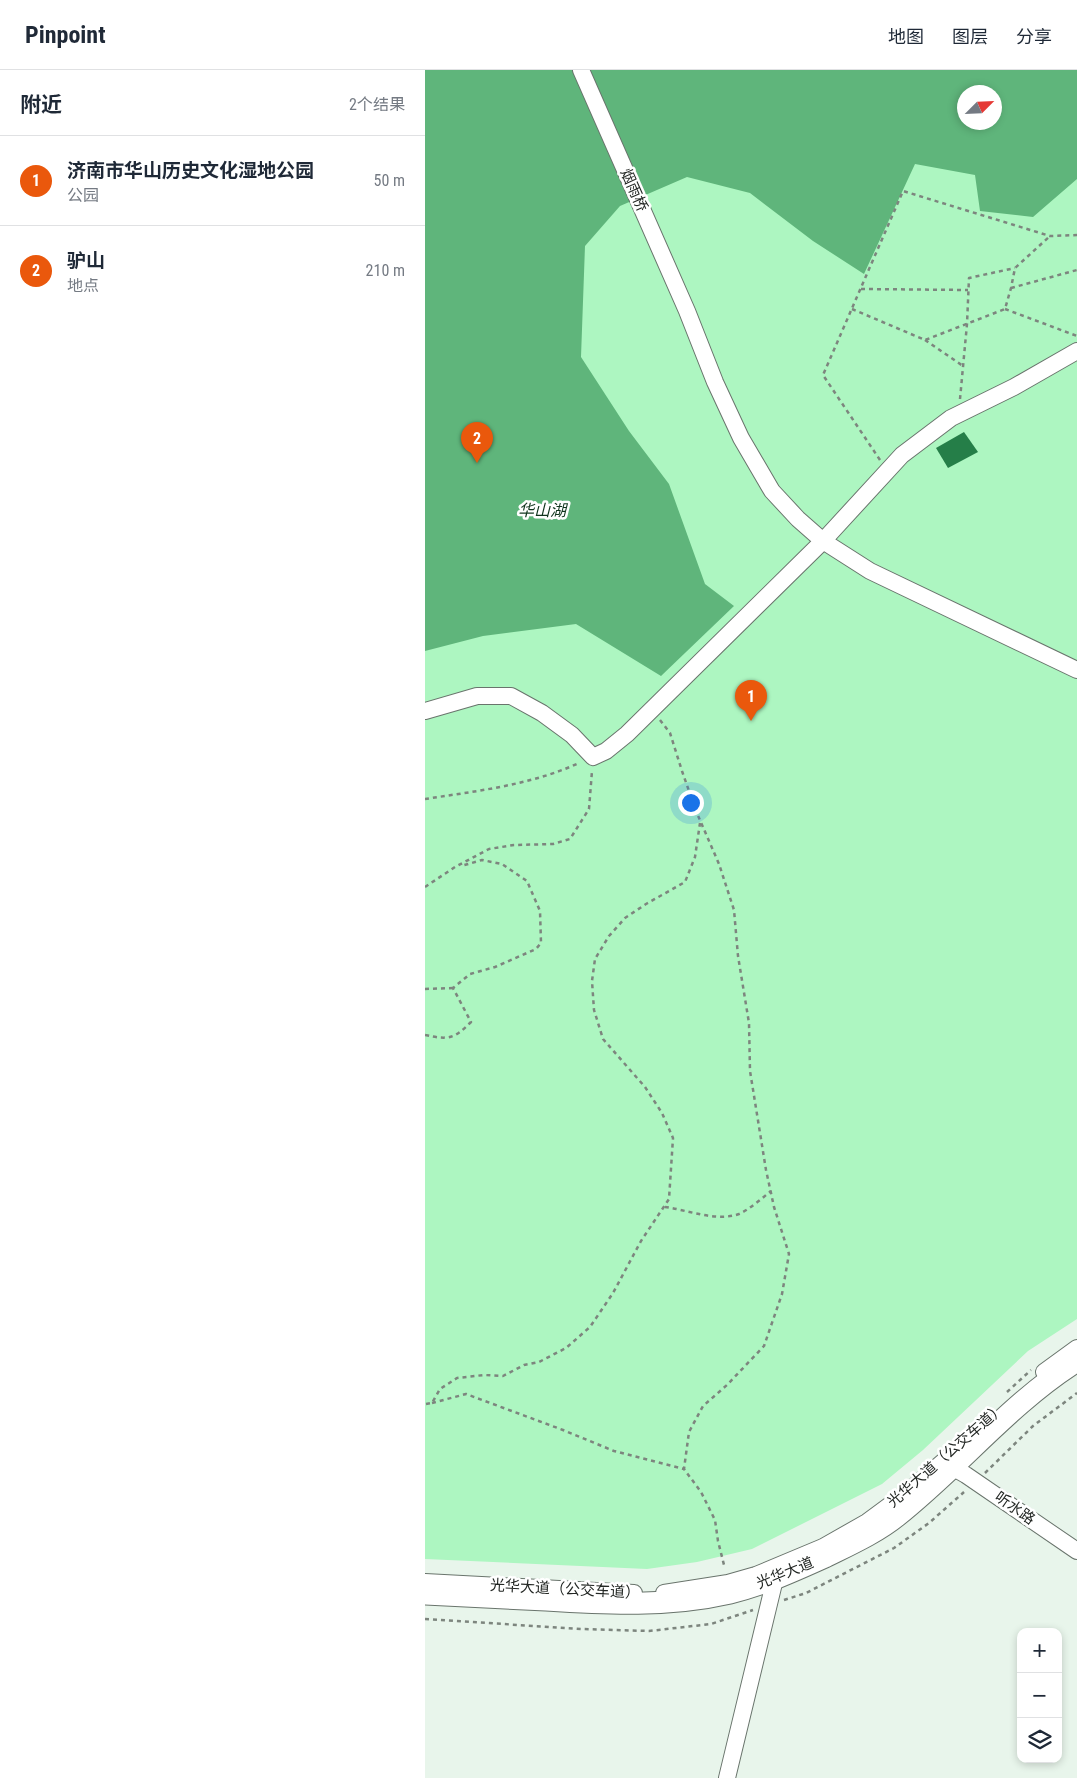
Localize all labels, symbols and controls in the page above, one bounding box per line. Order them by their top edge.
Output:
text: Pinpoint [25,21,106,49]
text: 地图 [888,26,924,47]
text: 图层 [952,26,988,47]
text: 分享 [1016,26,1052,47]
north arrow [957,85,1002,130]
text: 附近 [20,93,62,117]
text: 2个结果 [349,95,405,114]
text: 济南市华山历史文化湿地公园 [67,159,314,182]
street label: 烟雨桥 [617,166,651,214]
text: 1 [32,171,40,190]
text: 50 m [373,171,405,190]
text: 公园 [67,186,99,205]
text: 驴山 [67,249,105,272]
text: 2 [32,261,40,280]
text: 210 m [366,261,405,280]
text: 地点 [67,276,99,295]
pin: 2 [461,422,493,463]
water label: 华山湖 [518,501,569,520]
pin: 1 [735,680,767,721]
your location [678,790,704,816]
street label: 光华大道（公交车道） [883,1399,1009,1511]
street label: 听水路 [991,1488,1039,1528]
street label: 光华大道 [754,1553,816,1593]
street label: 光华大道（公交车道） [490,1576,640,1602]
map controls [1017,1628,1062,1763]
button: + [1017,1628,1062,1673]
button: − [1017,1673,1062,1718]
button: layers [1017,1718,1062,1763]

